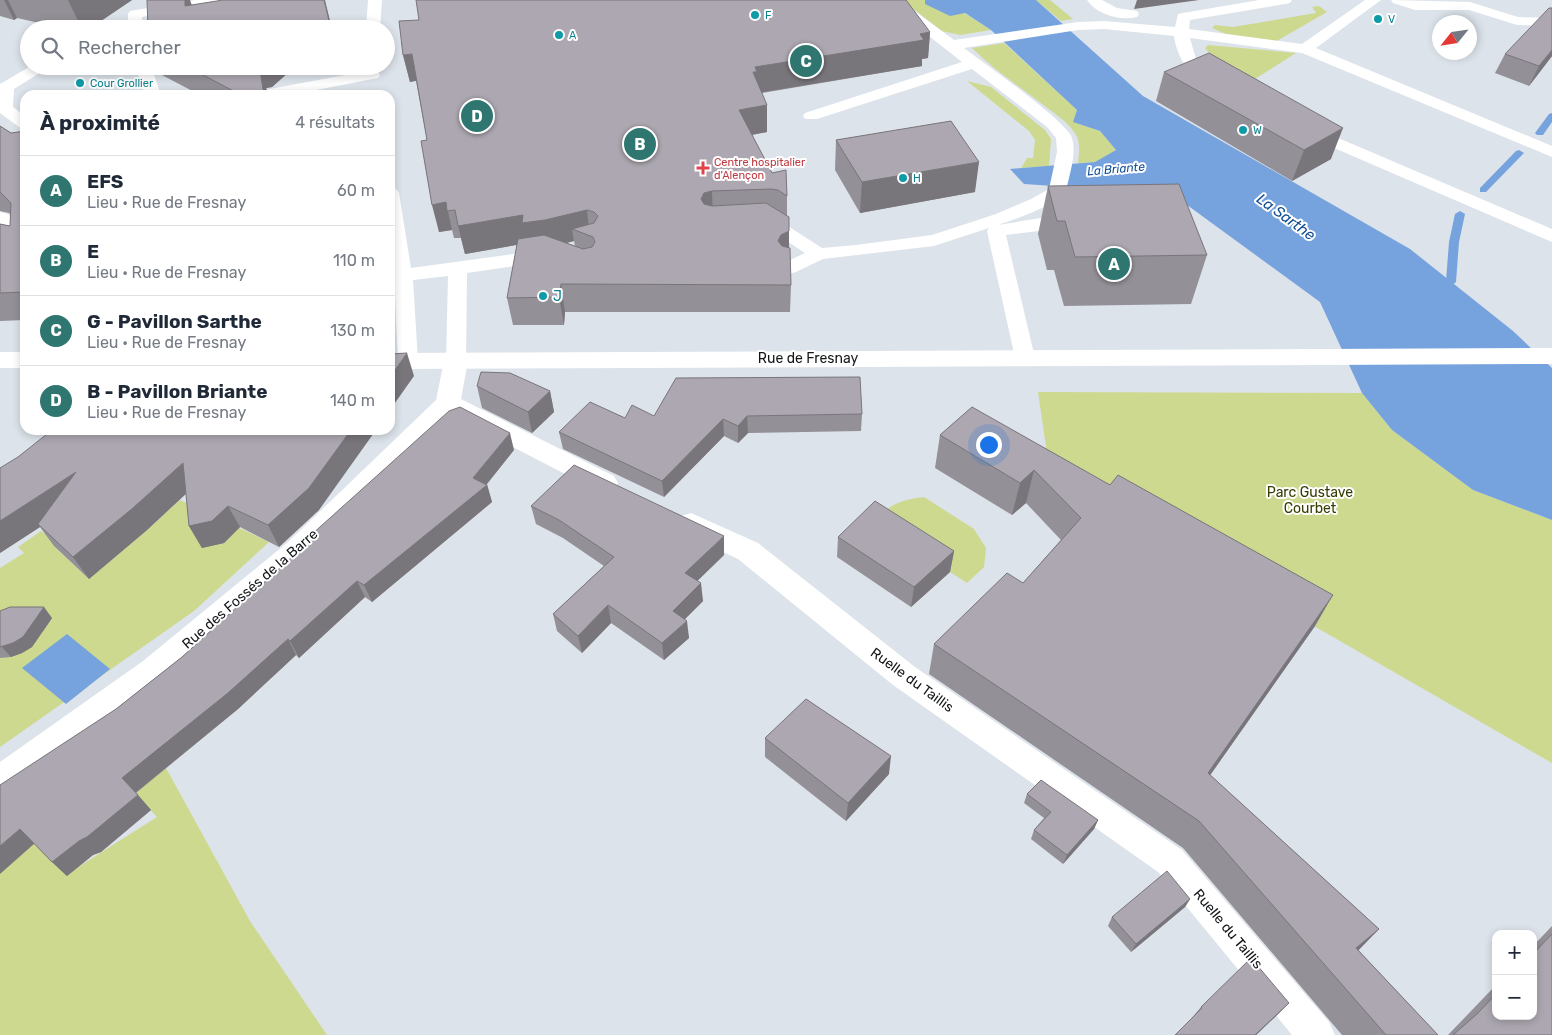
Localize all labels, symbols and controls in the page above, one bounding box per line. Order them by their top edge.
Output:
marker: F [749,9,761,21]
place label: F [765,9,771,22]
marker: V [1372,13,1384,25]
place label: V [1388,13,1395,26]
north arrow [1432,15,1477,60]
search box [20,20,395,75]
marker: A [553,29,565,41]
place label: A [569,29,577,42]
icon: search [38,34,66,62]
text: Rechercher [78,36,181,59]
pin: C [790,42,822,80]
marker: Cour Grollier [74,77,86,89]
place label: Cour Grollier [90,77,154,90]
pin: D [461,97,493,135]
text: À proximité [40,110,160,135]
text: 4 résultats [295,113,375,132]
marker: W [1237,124,1249,136]
place label: W [1253,124,1262,137]
pin: B [624,125,656,163]
place label: Centre hospitalier d'Alençon [714,156,806,182]
water label: La Briante [1087,159,1146,178]
marker: Centre hospitalier d'Alençon [696,161,710,175]
text: EFS [87,170,123,193]
marker: H [897,172,909,184]
place label: H [913,172,921,185]
text: A [50,181,62,200]
text: 60 m [337,181,375,200]
water label: La Sarthe [1253,190,1319,245]
text: Lieu · Rue de Fresnay [87,193,246,212]
text: E [87,240,99,263]
pin: A [1098,245,1130,283]
text: B [50,251,62,270]
text: 110 m [333,251,375,270]
text: Lieu · Rue de Fresnay [87,263,246,282]
place label: J [553,288,562,305]
marker: J [537,290,549,302]
text: G - Pavillon Sarthe [87,310,262,333]
text: C [50,321,62,340]
text: 130 m [330,321,375,340]
text: Lieu · Rue de Fresnay [87,333,246,352]
street label: Rue de Fresnay [758,350,858,367]
text: B - Pavillon Briante [87,380,267,403]
text: D [50,391,62,410]
text: 140 m [330,391,375,410]
text: Lieu · Rue de Fresnay [87,403,246,422]
your location [976,432,1002,458]
park label: Parc Gustave Courbet [1267,484,1353,517]
street label: Rue des Fossés de la Barre [179,525,321,652]
street label: Ruelle du Taillis [867,644,957,716]
street label: Ruelle du Taillis [1190,886,1266,972]
map controls [1492,930,1537,1020]
button: + [1492,930,1537,975]
button: − [1492,975,1537,1020]

